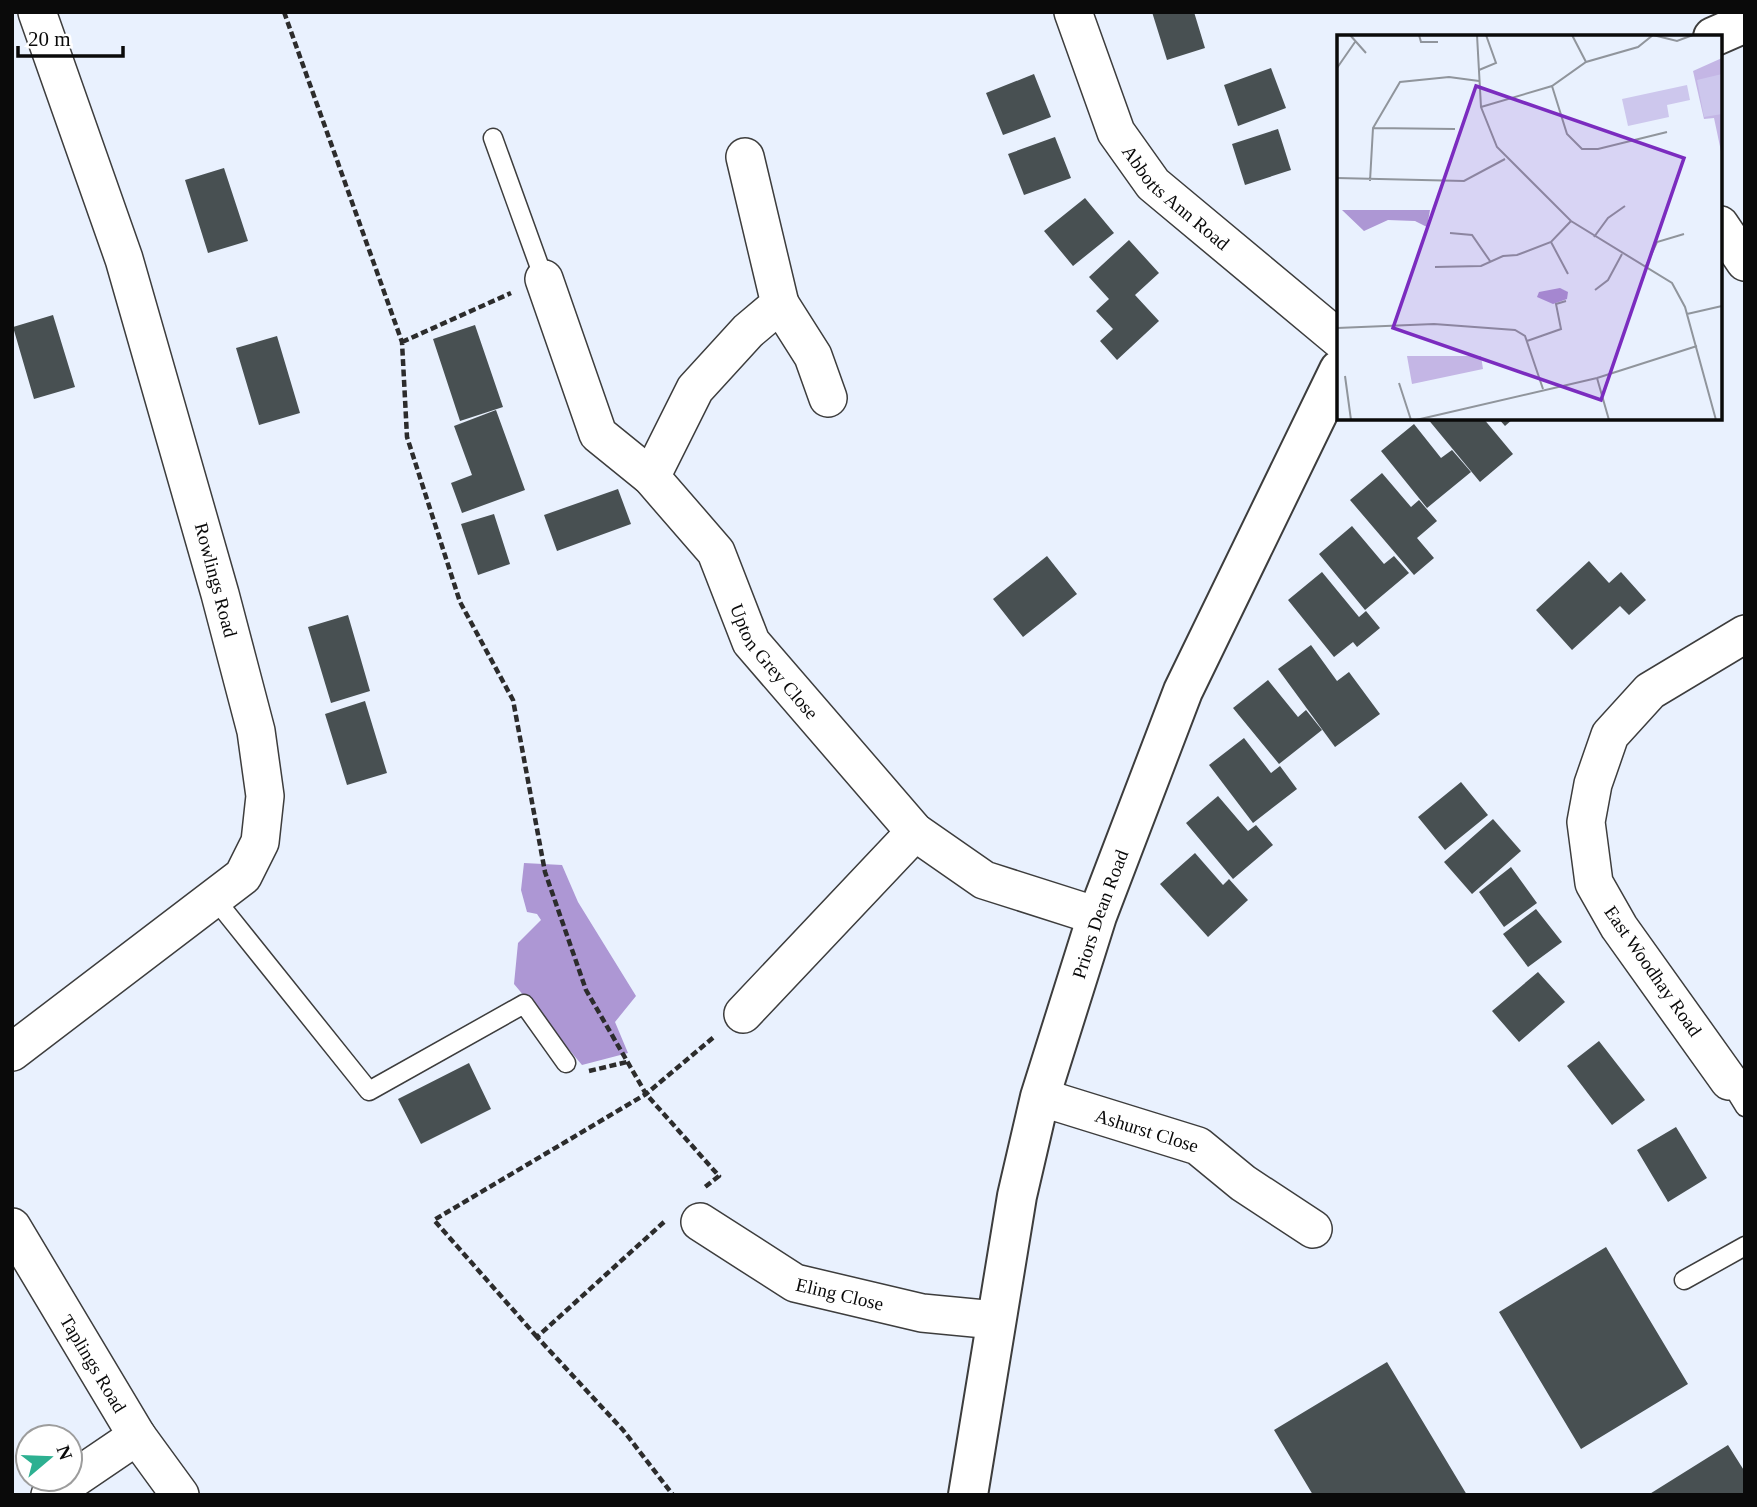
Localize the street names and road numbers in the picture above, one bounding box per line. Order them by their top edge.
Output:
street label: Abbotts Ann Road [1118,141,1234,254]
street label: Rowlings Road [191,520,242,640]
street label: Upton Grey Close [727,601,823,723]
street label: Priors Dean Road [1067,846,1132,981]
street label: East Woodhay Road [1600,902,1706,1041]
street label: Ashurst Close [1093,1104,1201,1156]
street label: Eling Close [794,1273,886,1314]
street label: Taplings Road [56,1311,131,1417]

